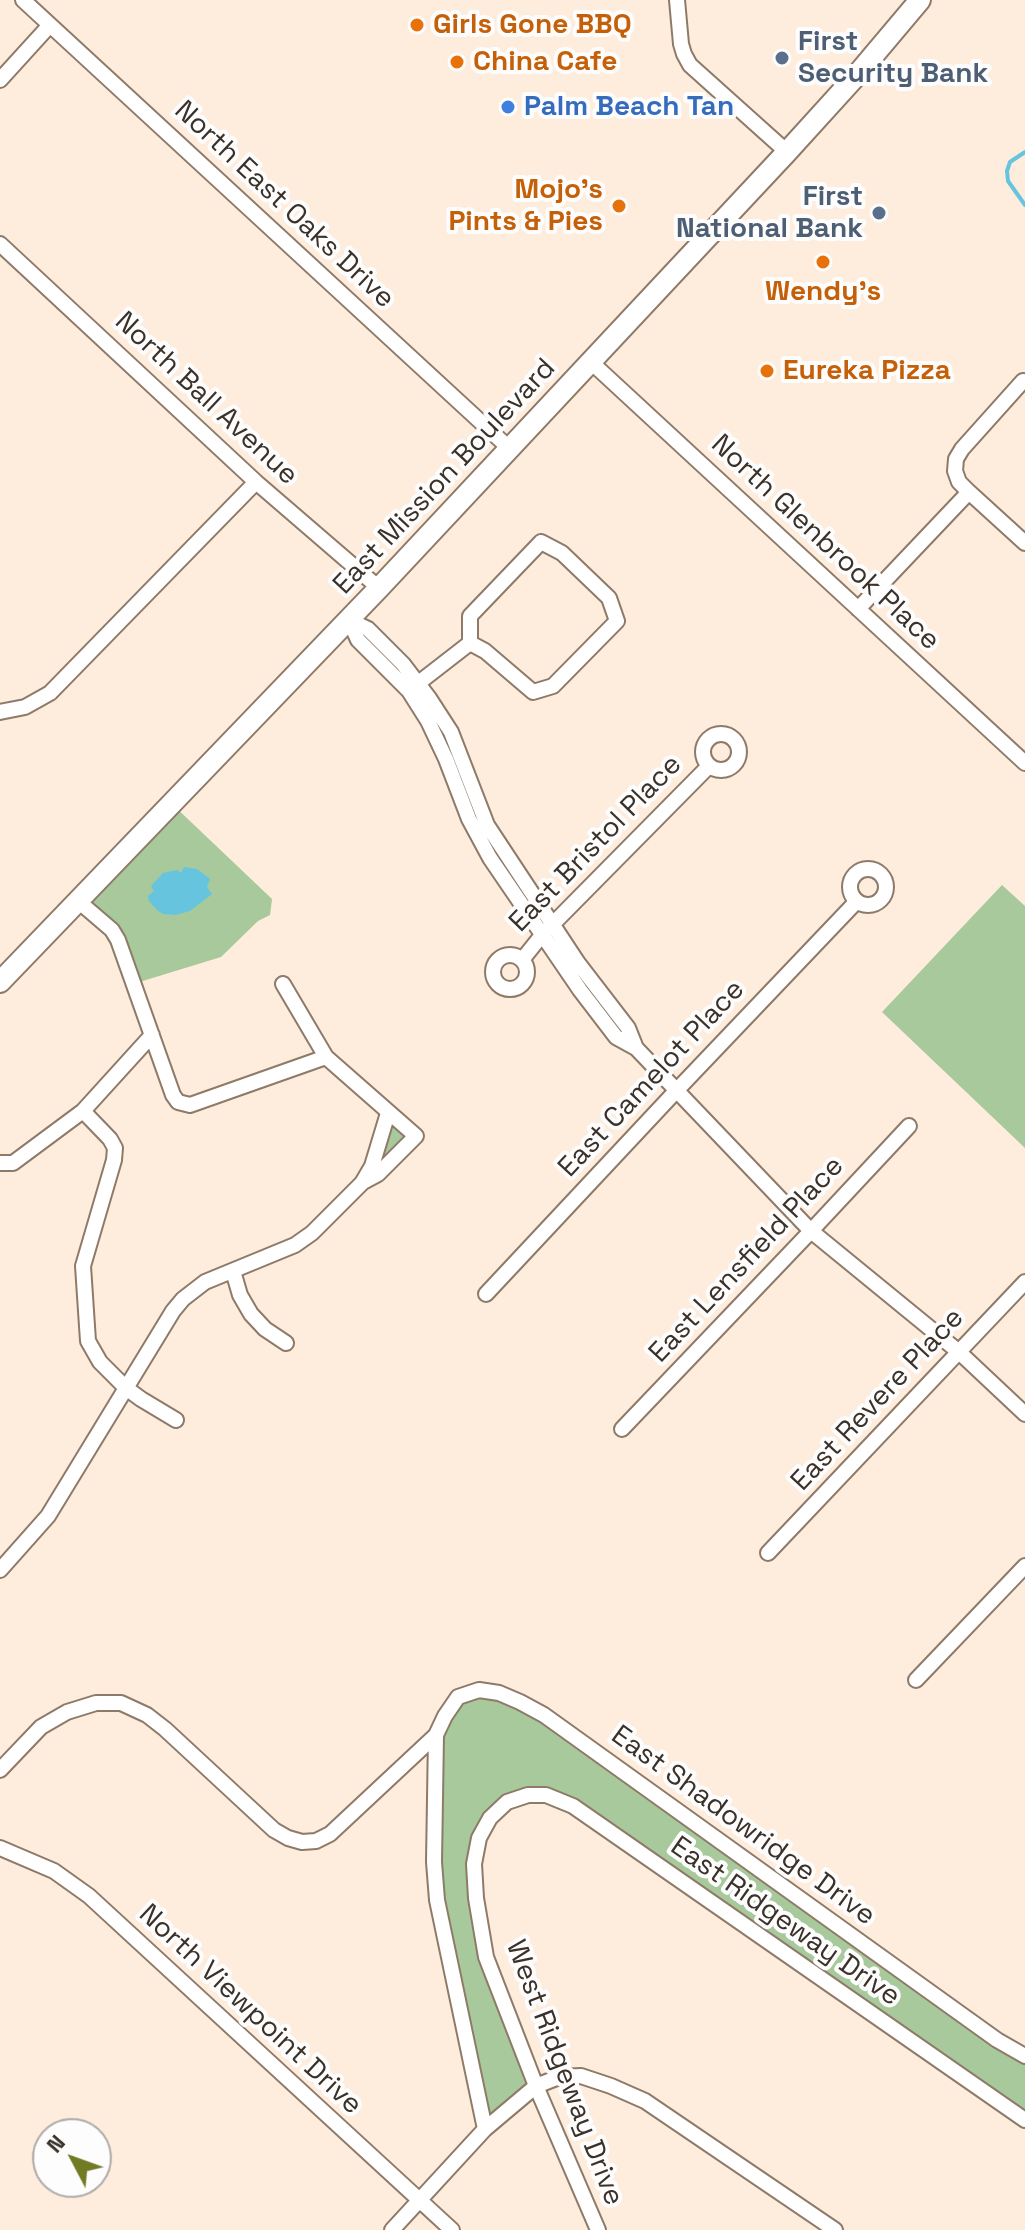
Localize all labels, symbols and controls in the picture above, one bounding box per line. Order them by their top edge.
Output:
place label: Girls Gone BBQ [433,8,632,42]
marker: Girls Gone BBQ [408,16,426,34]
place label: First Security Bank [798,25,988,91]
place label: China Cafe [473,45,617,79]
marker: First Security Bank [773,49,791,67]
marker: China Cafe [448,53,466,71]
place label: Palm Beach Tan [524,90,734,124]
street label: North East Oaks Drive [167,94,401,316]
marker: Palm Beach Tan [499,98,517,116]
place label: Mojo's Pints & Pies [448,173,603,239]
place label: First National Bank [676,180,863,246]
marker: Mojo's Pints & Pies [610,197,628,215]
marker: First National Bank [870,204,888,222]
marker: Wendy's [814,253,832,271]
place label: Wendy's [765,275,881,309]
street label: North Ball Avenue [107,306,305,492]
street label: East Mission Boulevard [327,352,563,602]
place label: Eureka Pizza [783,354,951,388]
marker: Eureka Pizza [758,362,776,380]
street label: North Glenbrook Place [704,428,946,658]
street label: East Bristol Place [503,748,689,940]
street label: East Camelot Place [552,973,752,1185]
street label: East Lensfield Place [643,1150,851,1370]
street label: East Revere Place [785,1302,971,1498]
street label: East Shadowridge Drive [604,1719,882,1933]
street label: East Ridgeway Drive [664,1830,906,2014]
street label: North Viewpoint Drive [131,1898,369,2122]
street label: West Ridgeway Drive [498,1936,630,2210]
north arrow [32,2118,112,2198]
text: N [40,2129,71,2158]

